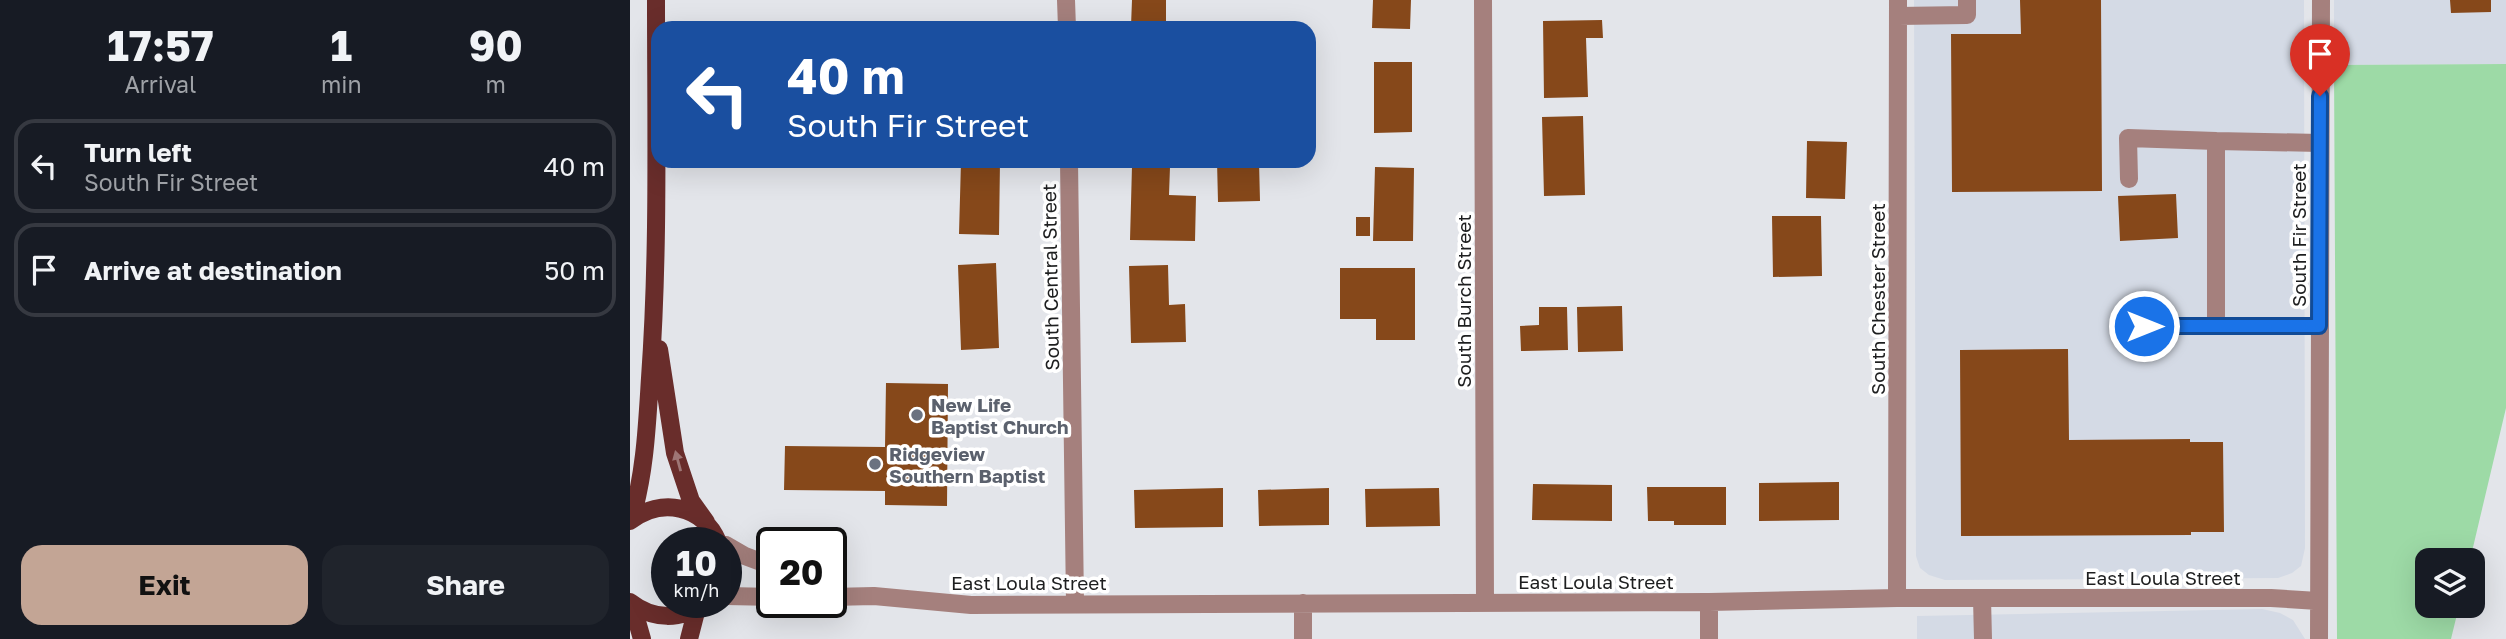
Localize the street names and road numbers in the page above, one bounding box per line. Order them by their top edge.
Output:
street label: South Fir Street [2287,163,2310,307]
street label: South Central Street [1037,183,1063,371]
street label: South Chester Street [1866,203,1889,395]
street label: South Burch Street [1452,214,1475,388]
street label: East Loula Street [2085,566,2241,589]
street label: East Loula Street [1518,570,1674,593]
street label: East Loula Street [951,571,1107,594]

